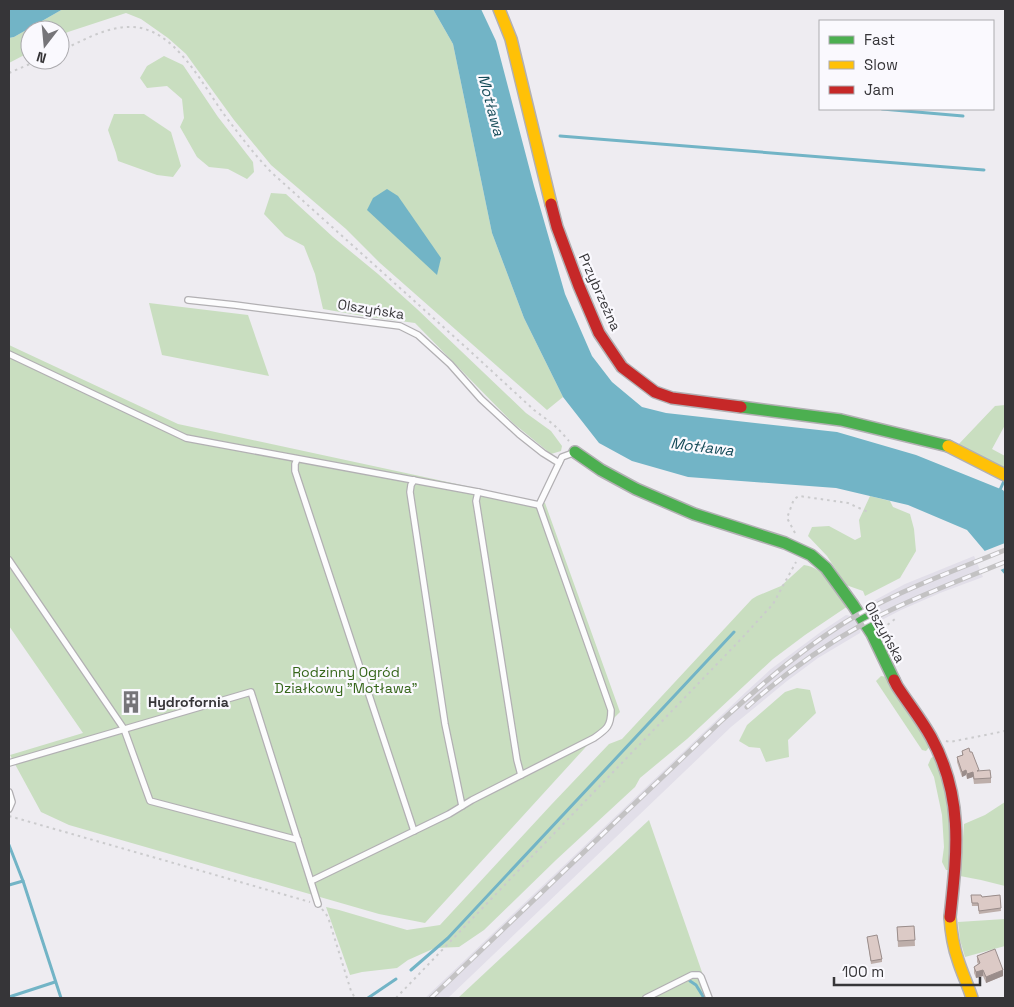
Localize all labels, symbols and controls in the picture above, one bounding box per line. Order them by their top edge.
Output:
north arrow [20,20,70,70]
legend [819,20,994,110]
text: Fast [864,30,895,49]
text: N [34,48,48,67]
text: Slow [864,55,898,74]
water label: Motława [474,72,509,138]
text: Jam [864,80,894,99]
street label: Przybrzeżna [575,250,625,334]
street label: Olszyńska [336,295,406,323]
water label: Motława [669,433,735,460]
street label: Olszyńska [861,598,909,666]
park label: Rodzinny Ogród Działkowy "Motława" [275,663,417,697]
building icon: Hydrofornia [118,689,144,715]
place label: Hydrofornia [148,693,229,711]
scale bar [834,954,980,986]
text: 100 m [842,962,884,981]

